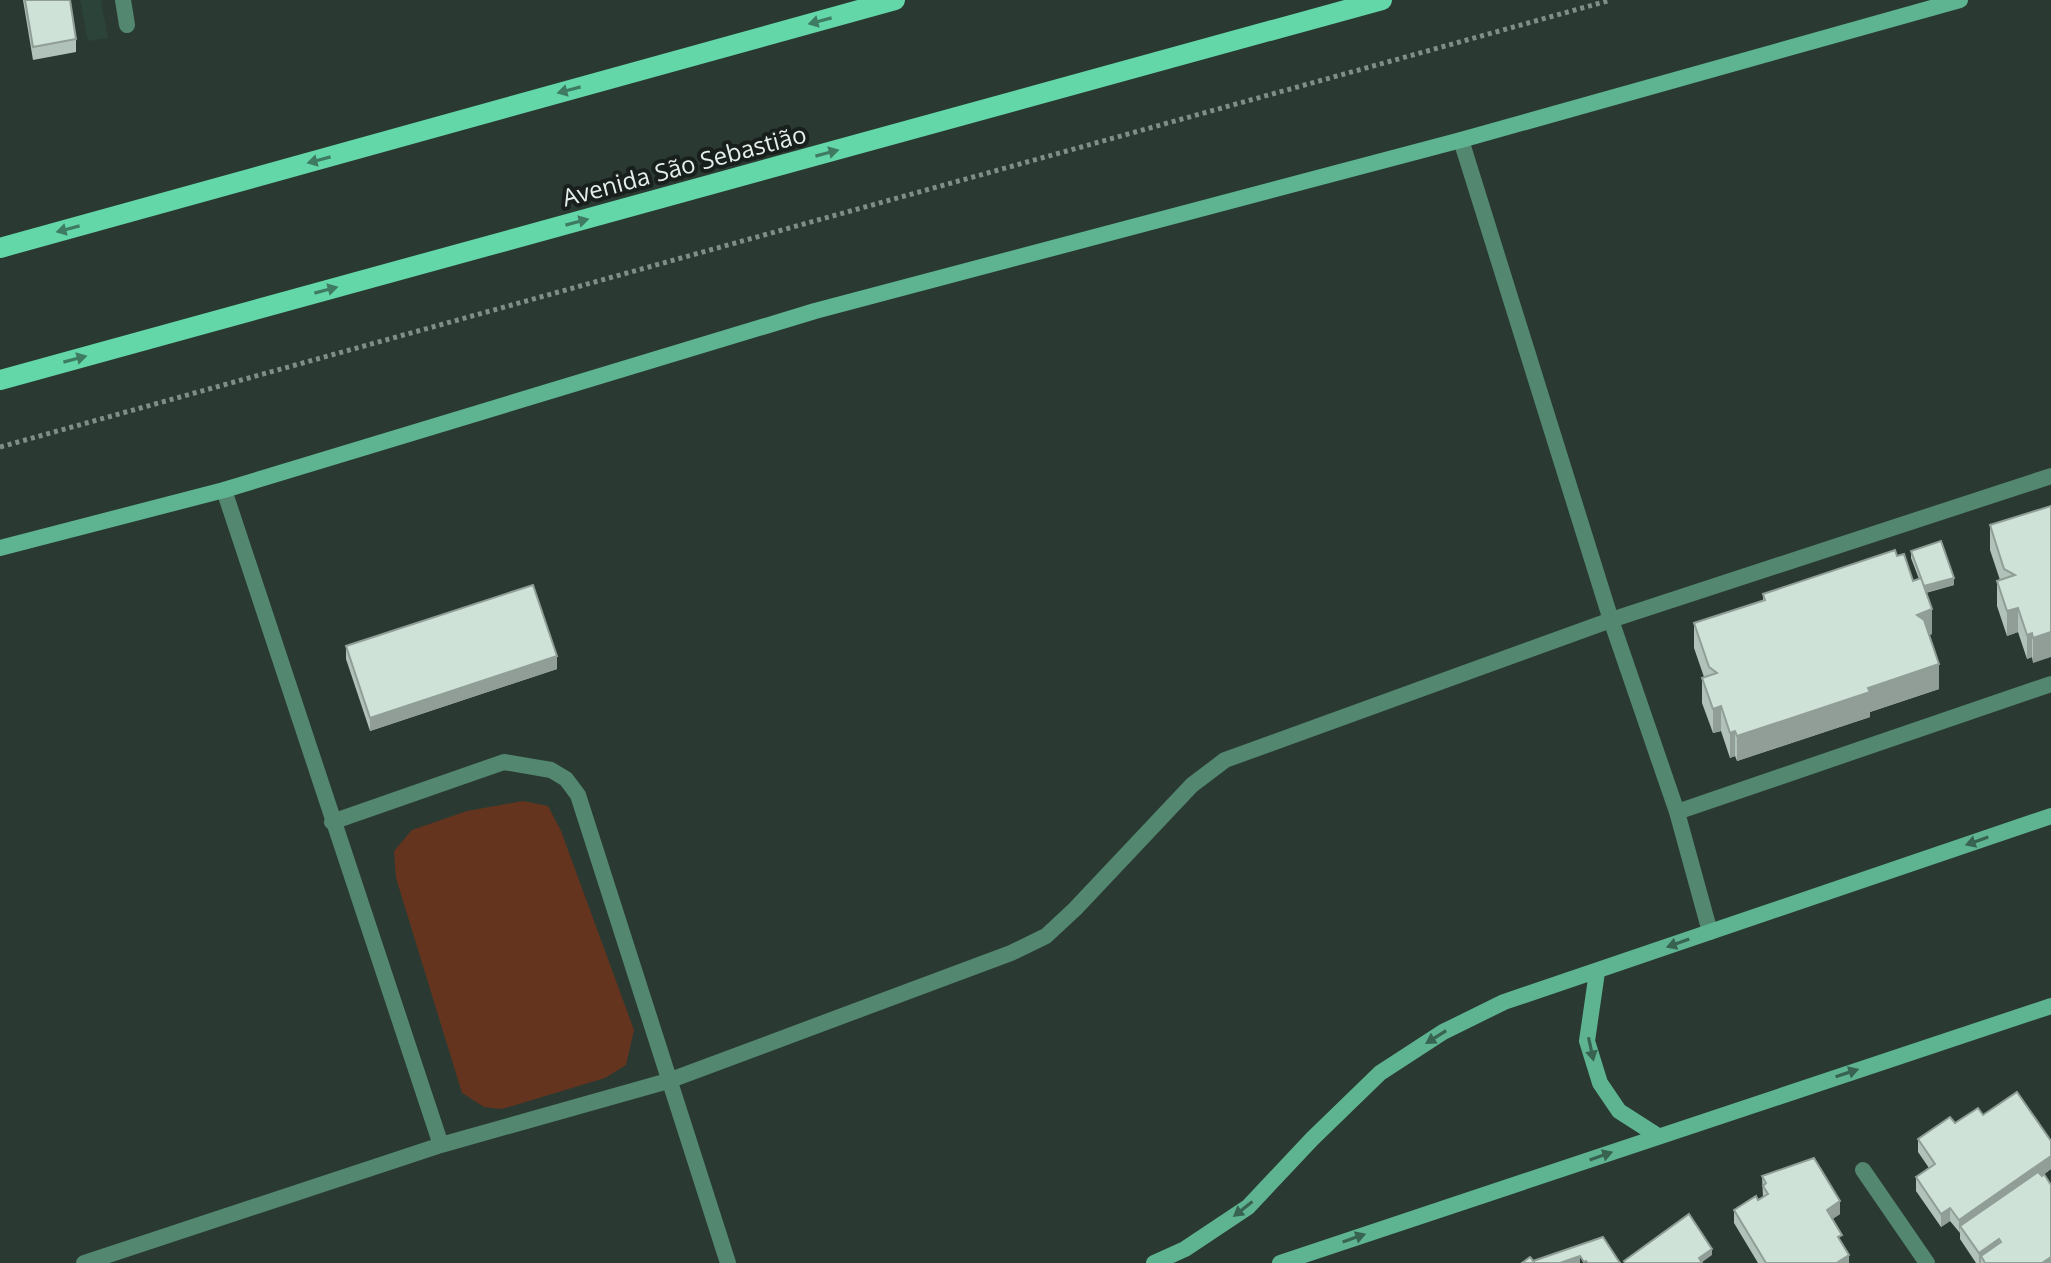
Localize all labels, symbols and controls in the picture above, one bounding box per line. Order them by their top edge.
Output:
one-way arrow [807,15,831,28]
one-way arrow [557,85,582,97]
street label: Avenida São Sebastião [558,117,810,213]
one-way arrow [815,146,840,158]
one-way arrow [306,154,331,166]
one-way arrow [564,215,589,227]
one-way arrow [56,223,80,236]
one-way arrow [313,284,338,296]
one-way arrow [63,353,88,365]
one-way arrow [1965,836,1989,848]
one-way arrow [1666,937,1690,950]
one-way arrow [1425,1029,1447,1043]
one-way arrow [1585,1037,1598,1062]
one-way arrow [1836,1067,1860,1079]
one-way arrow [1589,1149,1613,1161]
one-way arrow [1233,1201,1253,1217]
one-way arrow [1342,1232,1366,1244]

